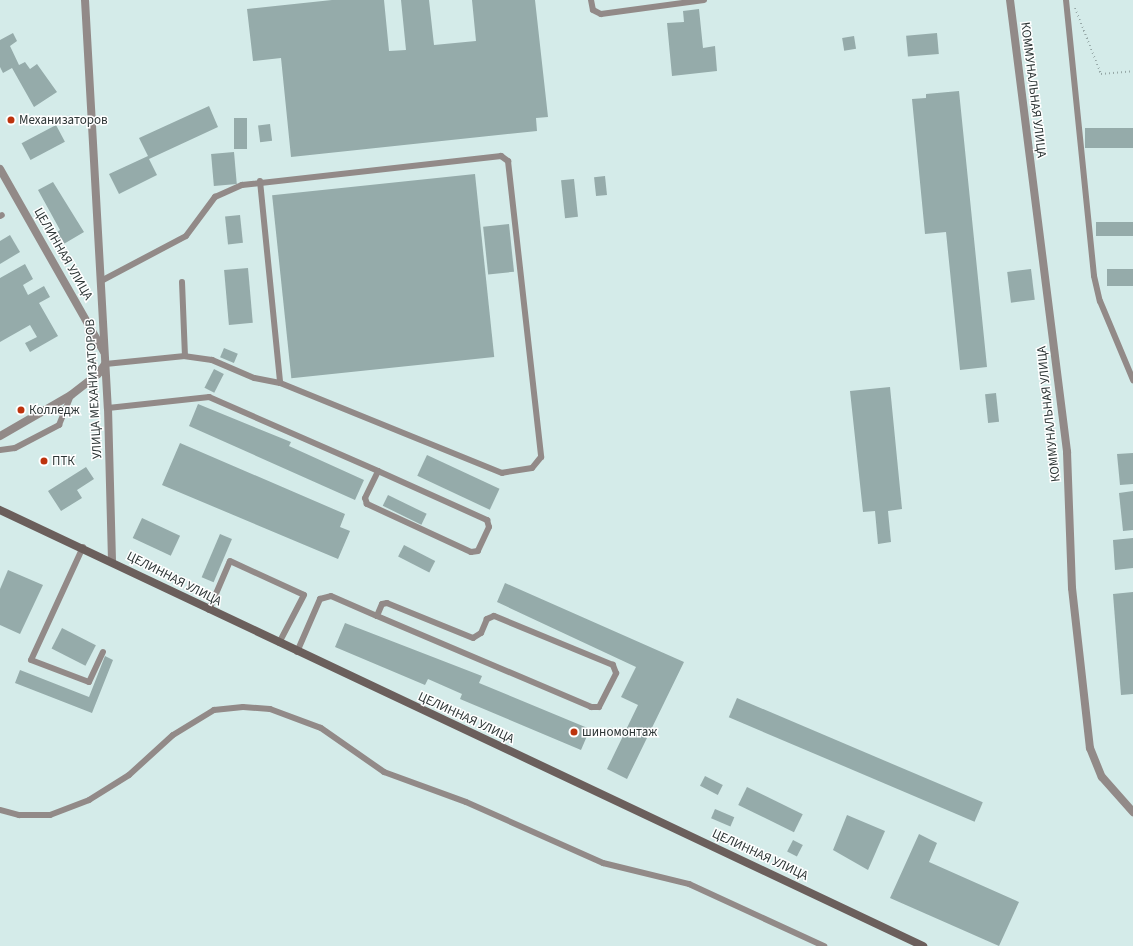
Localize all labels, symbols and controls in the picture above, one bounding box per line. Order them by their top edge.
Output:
street label: КОММУНАЛЬНАЯ УЛИЦА [1017,21,1049,159]
place label: Механизаторов [19,112,108,128]
marker: Механизаторов [6,115,16,125]
street label: ЦЕЛИННАЯ УЛИЦА [30,205,96,303]
street label: УЛИЦА МЕХАНИЗАТОРОВ [83,319,105,459]
street label: КОММУНАЛЬНАЯ УЛИЦА [1034,345,1064,483]
place label: Колледж [29,402,80,418]
marker: Колледж [16,405,26,415]
place label: ПТК [52,453,75,469]
marker: ПТК [39,456,49,466]
street label: ЦЕЛИННАЯ УЛИЦА [124,548,224,610]
street label: ЦЕЛИННАЯ УЛИЦА [416,689,516,747]
place label: шиномонтаж [582,724,657,740]
marker: шиномонтаж [569,727,579,737]
street label: ЦЕЛИННАЯ УЛИЦА [710,826,810,884]

